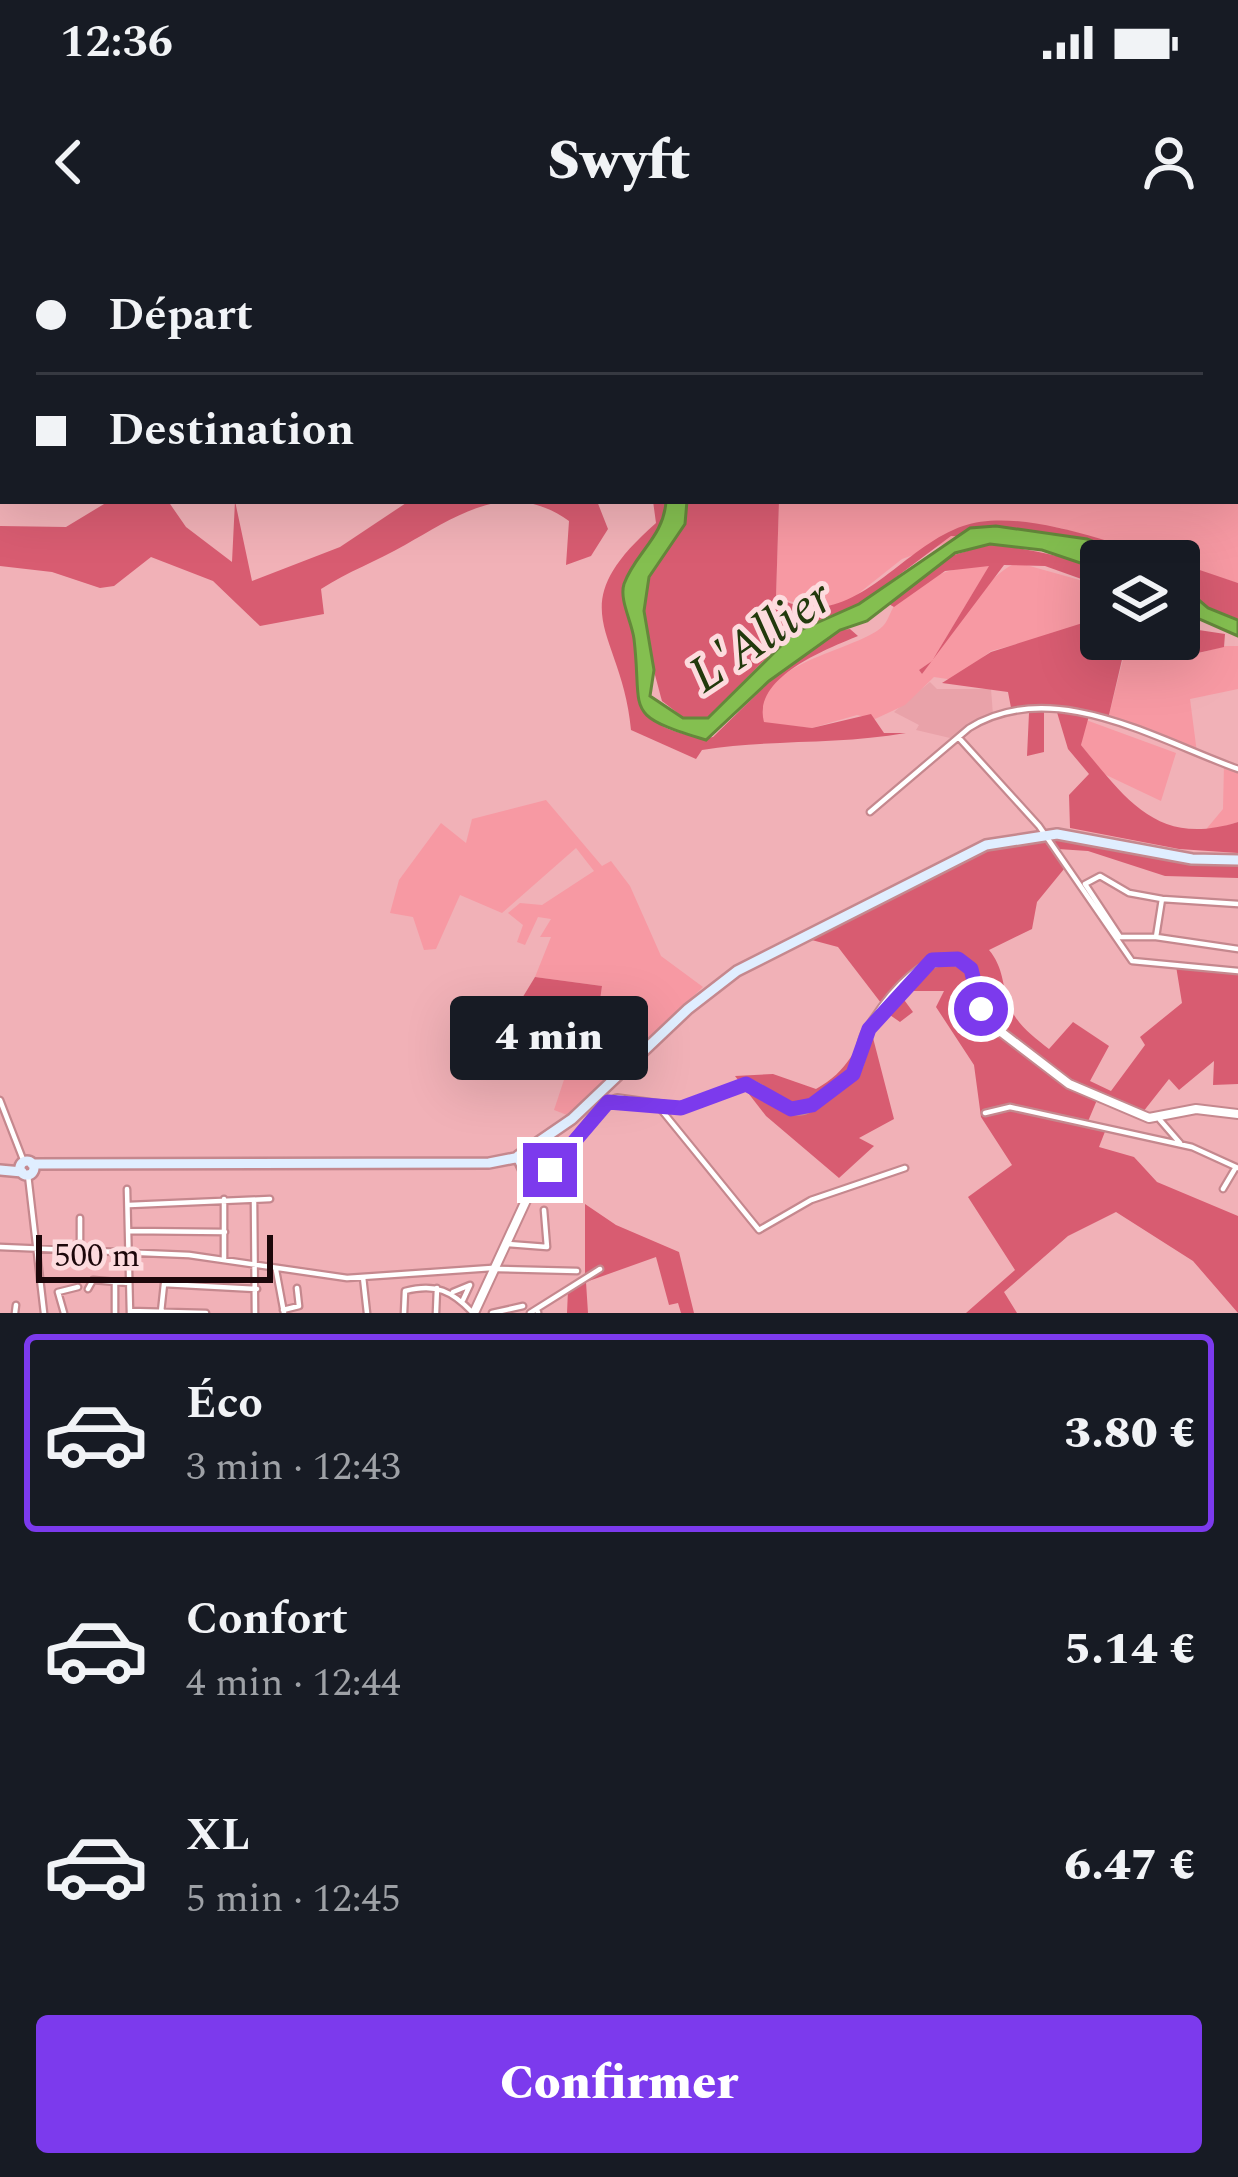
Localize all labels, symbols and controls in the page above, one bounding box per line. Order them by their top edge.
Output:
text: 12:36 [60,8,173,77]
text: Swyft [548,121,690,203]
icon: back [36,129,102,195]
icon: person [1136,129,1202,195]
text: Départ [108,281,253,350]
text: Destination [108,396,354,465]
map controls [1080,540,1200,660]
button: layers [1080,540,1200,660]
water label: L'Allier [673,560,849,714]
route start [954,982,1008,1036]
callout: 4 min [451,996,649,1080]
text: 4 min [495,1008,603,1067]
route end [523,1143,577,1197]
scale bar [36,1229,273,1282]
text: 500 m [54,1231,140,1281]
text: Éco [186,1369,263,1438]
icon: car [42,1379,150,1487]
text: 3.80 € [1064,1399,1196,1468]
text: 3 min · 12:43 [186,1438,401,1497]
text: Confort [186,1585,348,1654]
icon: car [42,1595,150,1703]
text: 5.14 € [1064,1615,1196,1684]
text: 4 min · 12:44 [186,1654,401,1713]
text: XL [186,1801,250,1870]
icon: car [42,1811,150,1919]
text: 6.47 € [1064,1831,1196,1900]
text: 5 min · 12:45 [186,1870,401,1929]
button: Confirmer [36,2015,1202,2153]

